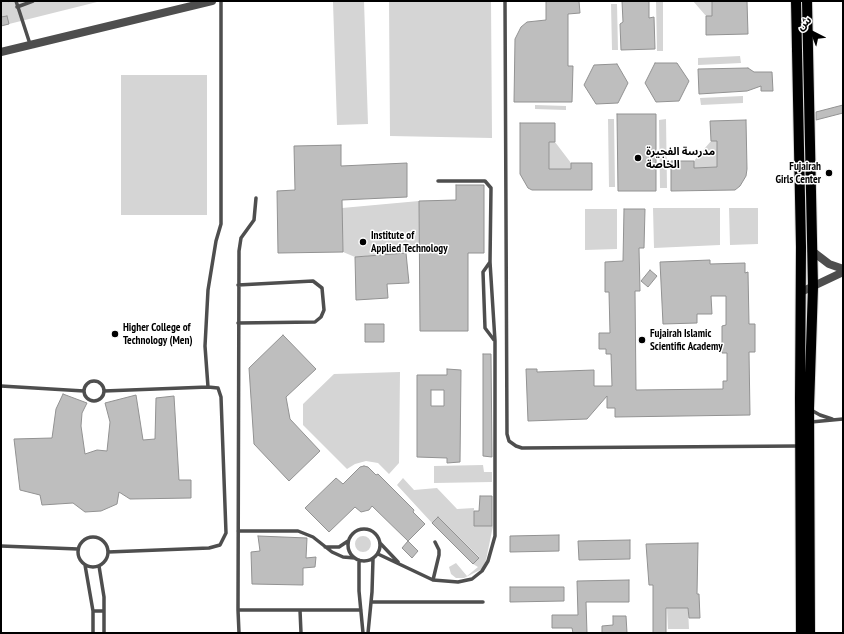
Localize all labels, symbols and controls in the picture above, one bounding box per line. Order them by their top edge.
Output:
north arrow [792,12,832,52]
text: ش [794,13,814,33]
place label: مدرسة الفجيرة الخاصة [646,145,715,171]
marker: مدرسة الفجيرة الخاصة [633,153,643,163]
place label: Fujairah Girls Center [776,160,821,186]
marker: Fujairah Girls Center [824,168,834,178]
place label: Institute of Applied Technology [371,229,448,255]
marker: Institute of Applied Technology [358,237,368,247]
place label: Higher College of Technology (Men) [123,321,193,347]
place label: Fujairah Islamic Scientific Academy [650,327,723,353]
marker: Higher College of Technology (Men) [110,329,120,339]
marker: Fujairah Islamic Scientific Academy [637,335,647,345]

